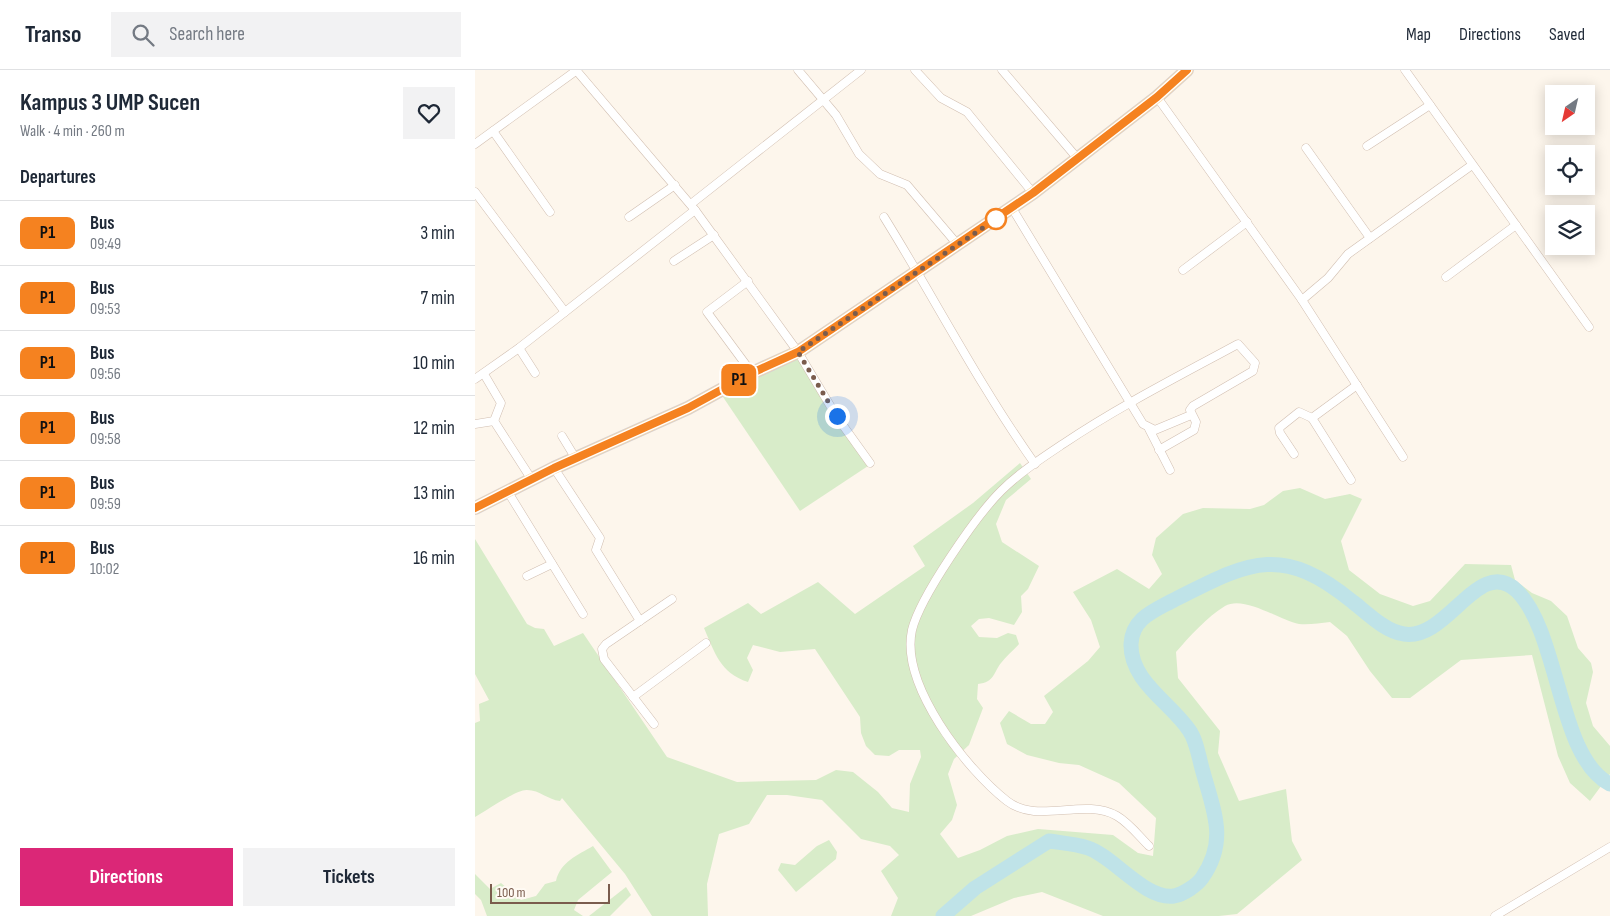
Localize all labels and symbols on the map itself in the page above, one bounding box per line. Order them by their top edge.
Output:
north arrow [1545,85,1595,135]
unlabelled marker [985,208,1007,230]
line badge: P1 [717,364,761,396]
your location [825,404,850,429]
scale bar [490,881,610,904]

